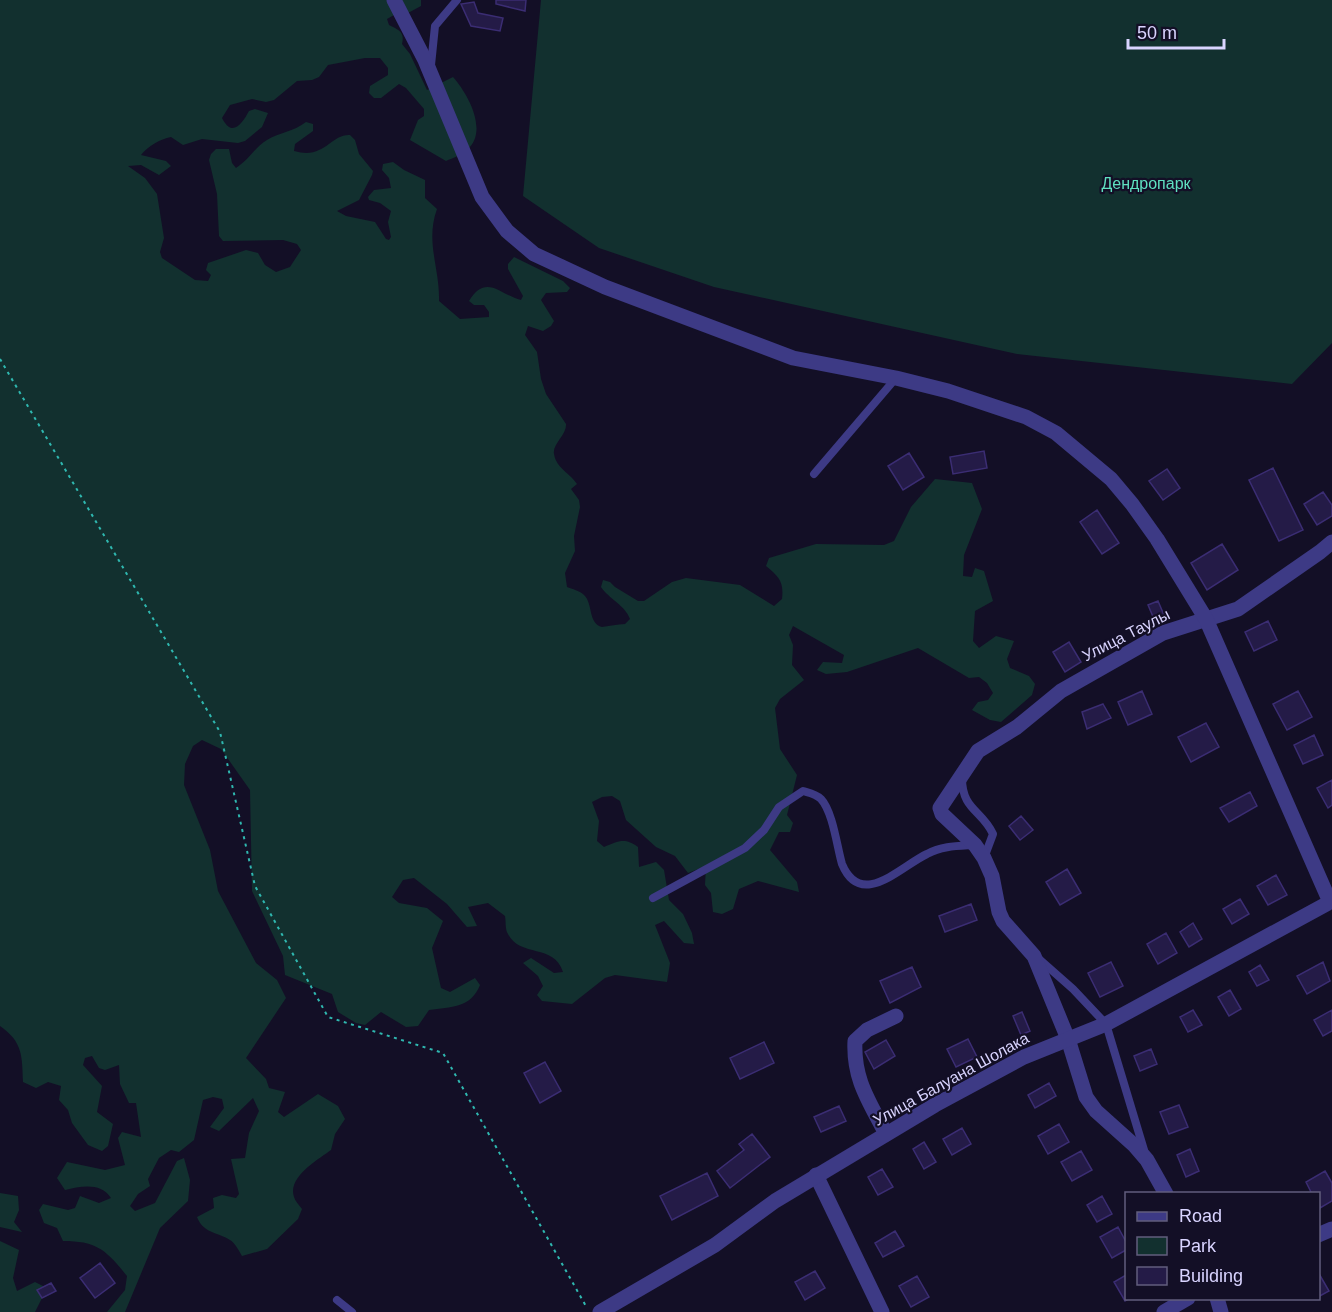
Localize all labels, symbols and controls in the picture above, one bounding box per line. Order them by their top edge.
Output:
scale bar [1128,12,1224,50]
text: 50 m [1137,23,1177,43]
park label: Дендропарк [1101,175,1192,192]
street label: Улица Таулы [1079,606,1173,664]
street label: Улица Балуана Шолака [870,1029,1032,1129]
legend [1125,1192,1320,1300]
text: Road [1179,1206,1222,1226]
text: Park [1179,1236,1217,1256]
text: Building [1179,1266,1243,1286]

